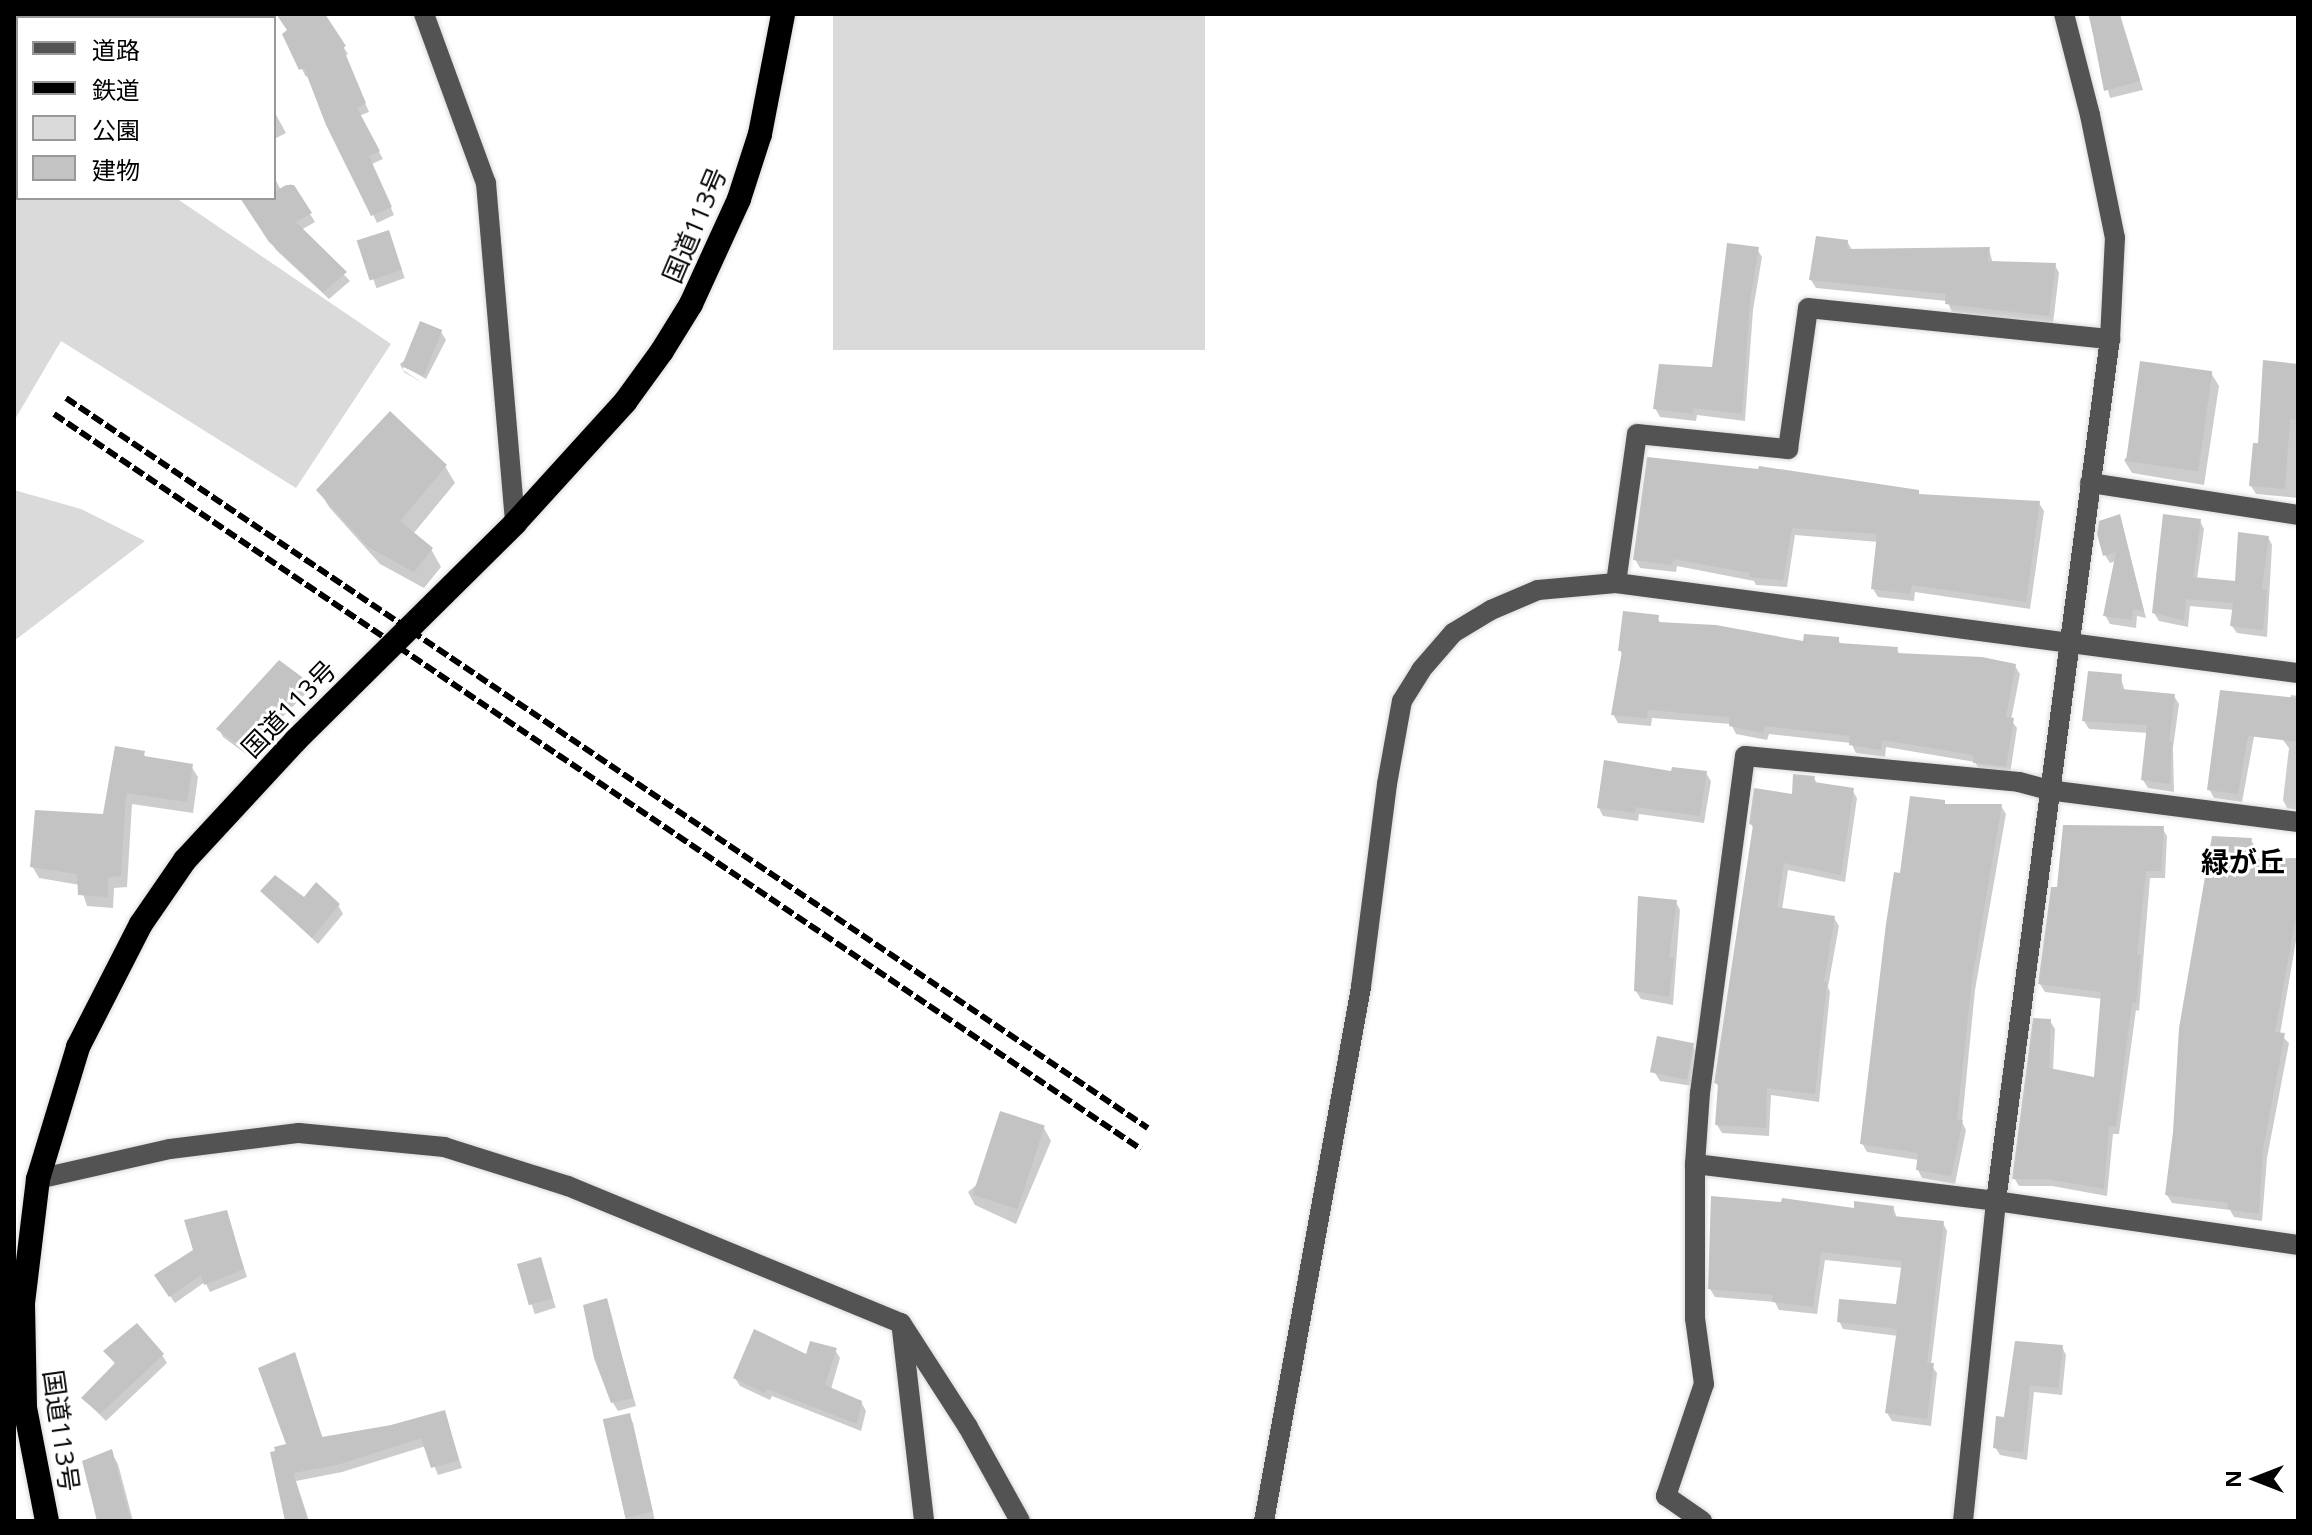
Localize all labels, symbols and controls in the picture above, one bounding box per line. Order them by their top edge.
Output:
legend [16,16,276,200]
text: 道路 [92,33,140,66]
text: 鉄道 [92,73,140,106]
text: 公園 [92,113,140,146]
text: 建物 [92,153,140,186]
street label: 国道113号 [657,162,733,288]
street label: 国道113号 [235,654,343,764]
district label: 緑が丘 [2201,844,2285,878]
street label: 国道113号 [37,1368,85,1494]
north arrow [2216,1439,2296,1519]
text: N [2217,1470,2247,1488]

